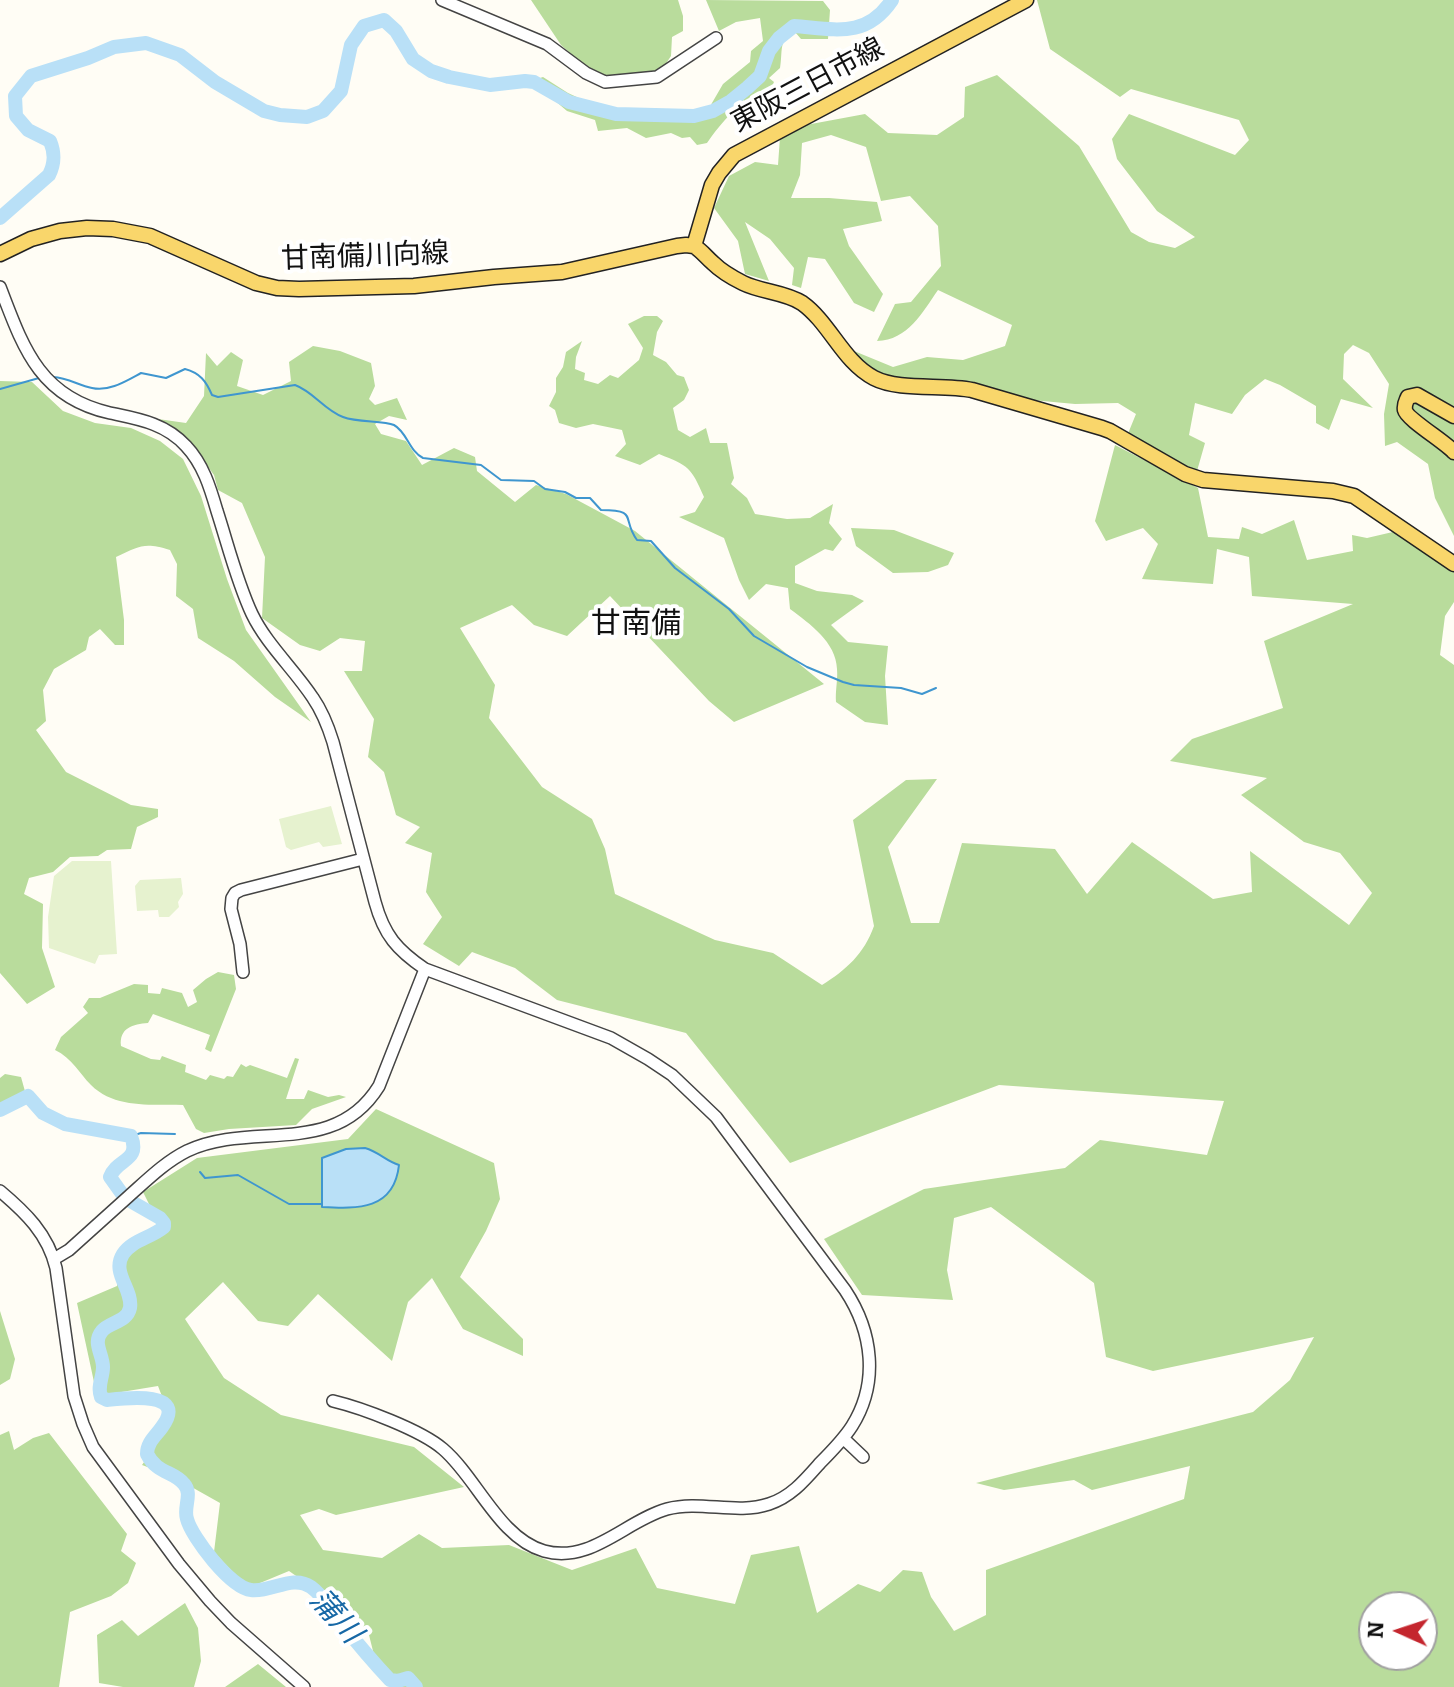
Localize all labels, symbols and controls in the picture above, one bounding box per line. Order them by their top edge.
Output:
street label: 東阪三日市線 [726,32,890,140]
street label: 甘南備川向線 [280,237,450,277]
district label: 甘南備 [591,607,681,643]
water label: 蒲川 [302,1583,368,1651]
north arrow [1358,1591,1438,1671]
text: N [1362,1621,1389,1639]

